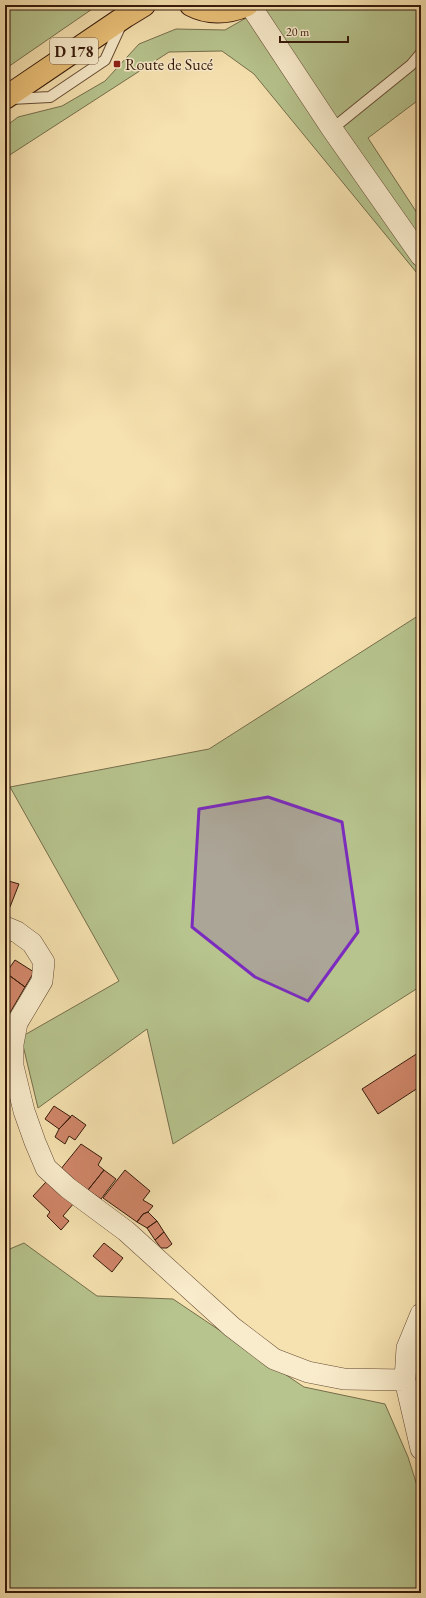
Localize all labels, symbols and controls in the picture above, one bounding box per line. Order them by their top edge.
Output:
scale bar [280,18,348,44]
text: 20 m [286,24,310,40]
road number: D 178 [50,38,98,64]
place label: Route de Sucé [125,54,213,75]
marker: Route de Sucé [112,59,122,69]

